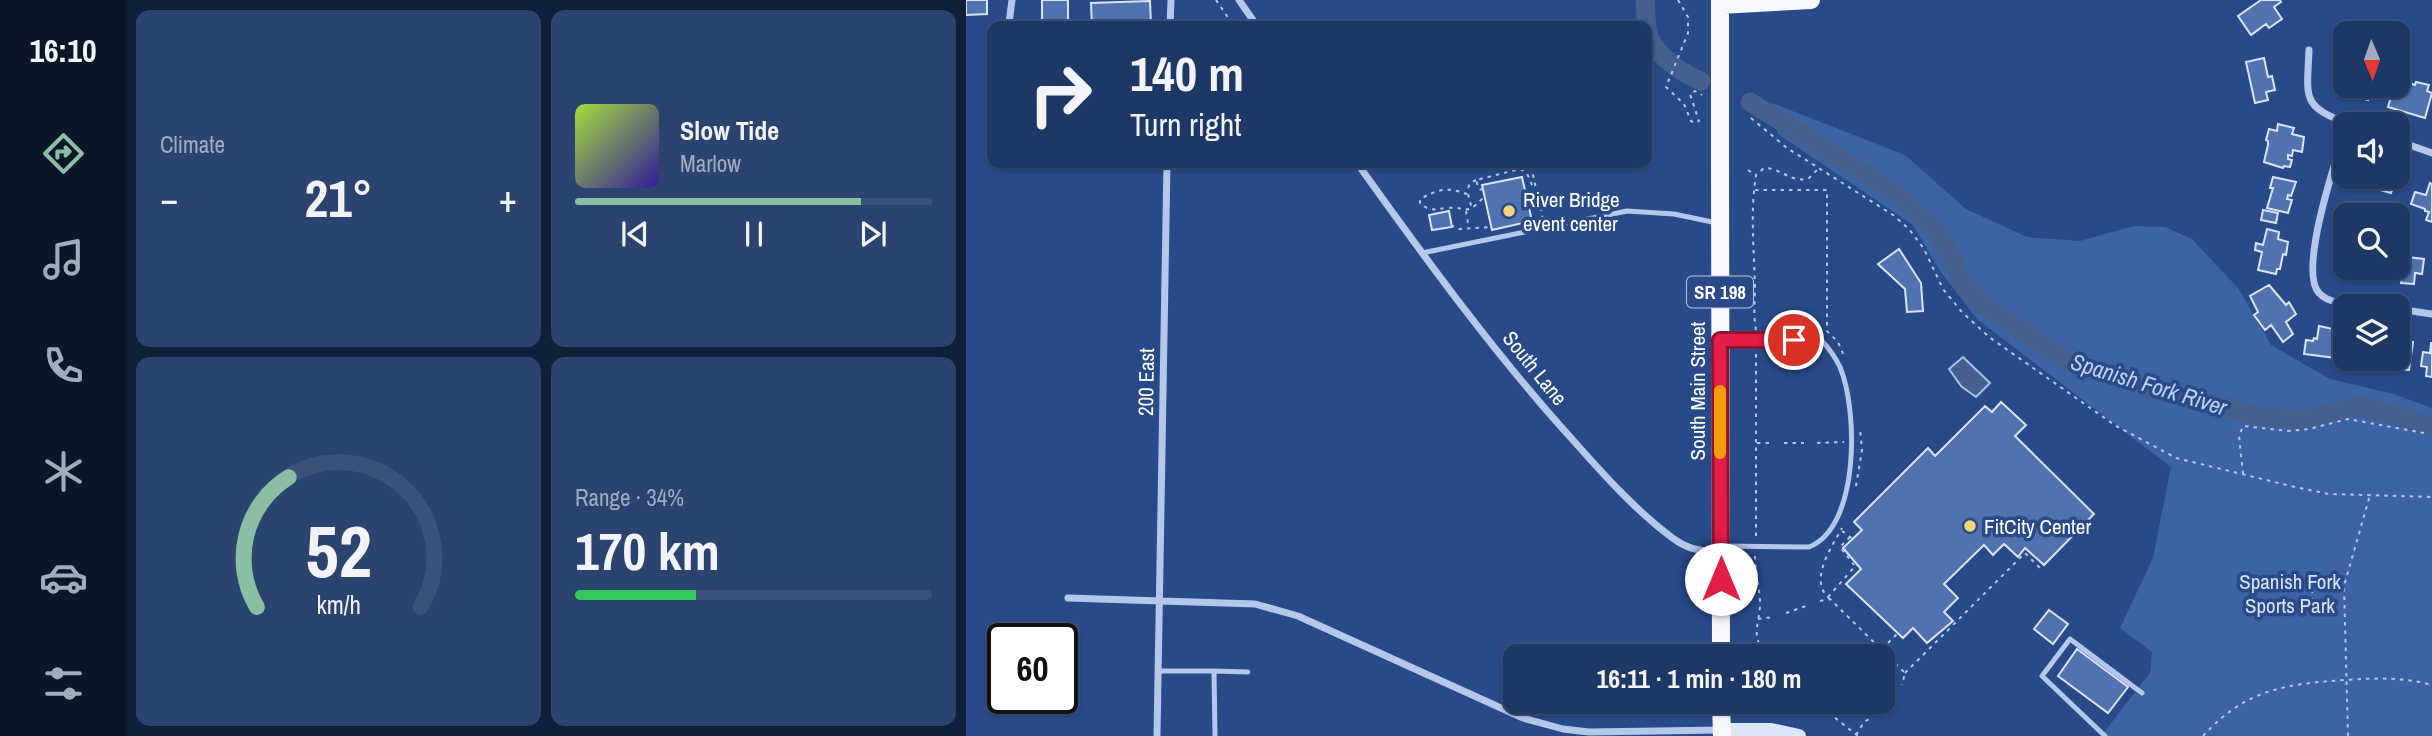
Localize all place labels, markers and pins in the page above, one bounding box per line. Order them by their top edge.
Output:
place label: River Bridge event center [1523,185,1620,238]
marker: River Bridge event center [1501,203,1517,219]
pin [1764,310,1824,370]
place label: FitCity Center [1984,512,2091,541]
marker: FitCity Center [1962,518,1978,534]

